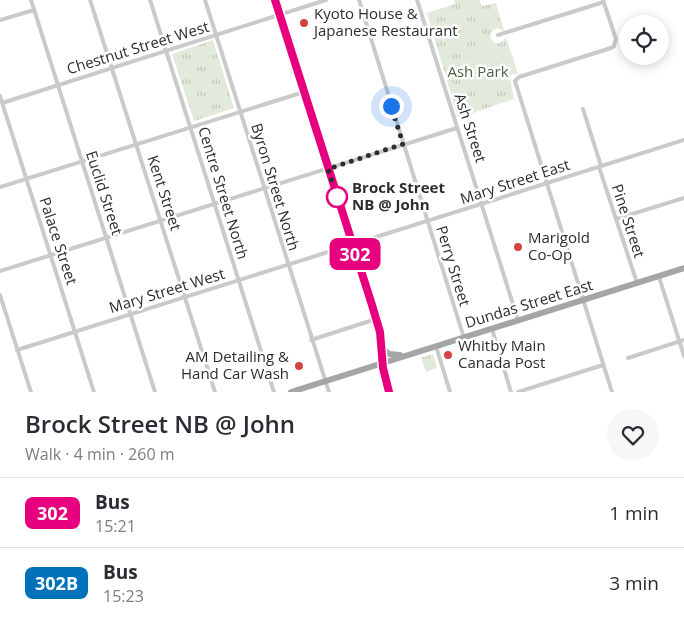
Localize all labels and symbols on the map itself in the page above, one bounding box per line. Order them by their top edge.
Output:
place label: Kyoto House & Japanese Restaurant [312,3,458,40]
street label: Chestnut Street West [64,16,211,78]
marker: Kyoto House & Japanese Restaurant [298,17,310,29]
park label: Ash Park [447,61,509,81]
street label: Ash Street [450,91,492,165]
your location [379,94,404,119]
street label: Byron Street North [247,121,305,253]
street label: Centre Street North [194,124,254,261]
street label: Euclid Street [82,148,128,237]
street label: Kent Street [143,153,187,233]
street label: Mary Street East [457,154,572,208]
place label: Brock Street NB @ John [352,177,445,214]
street label: Pine Street [608,181,650,260]
marker: Brock Street NB @ John [326,186,348,208]
street label: Palace Street [35,194,83,287]
street label: Perry Street [432,223,476,308]
place label: Marigold Co-Op [528,227,590,264]
line badge: 302 [326,238,384,270]
marker: Marigold Co-Op [512,241,524,253]
street label: Mary Street West [106,263,227,317]
street label: Dundas Street East [462,274,595,332]
place label: Whitby Main Canada Post [458,335,546,372]
place label: AM Detailing & Hand Car Wash [181,346,289,383]
marker: Whitby Main Canada Post [442,349,454,361]
marker: AM Detailing & Hand Car Wash [293,360,305,372]

